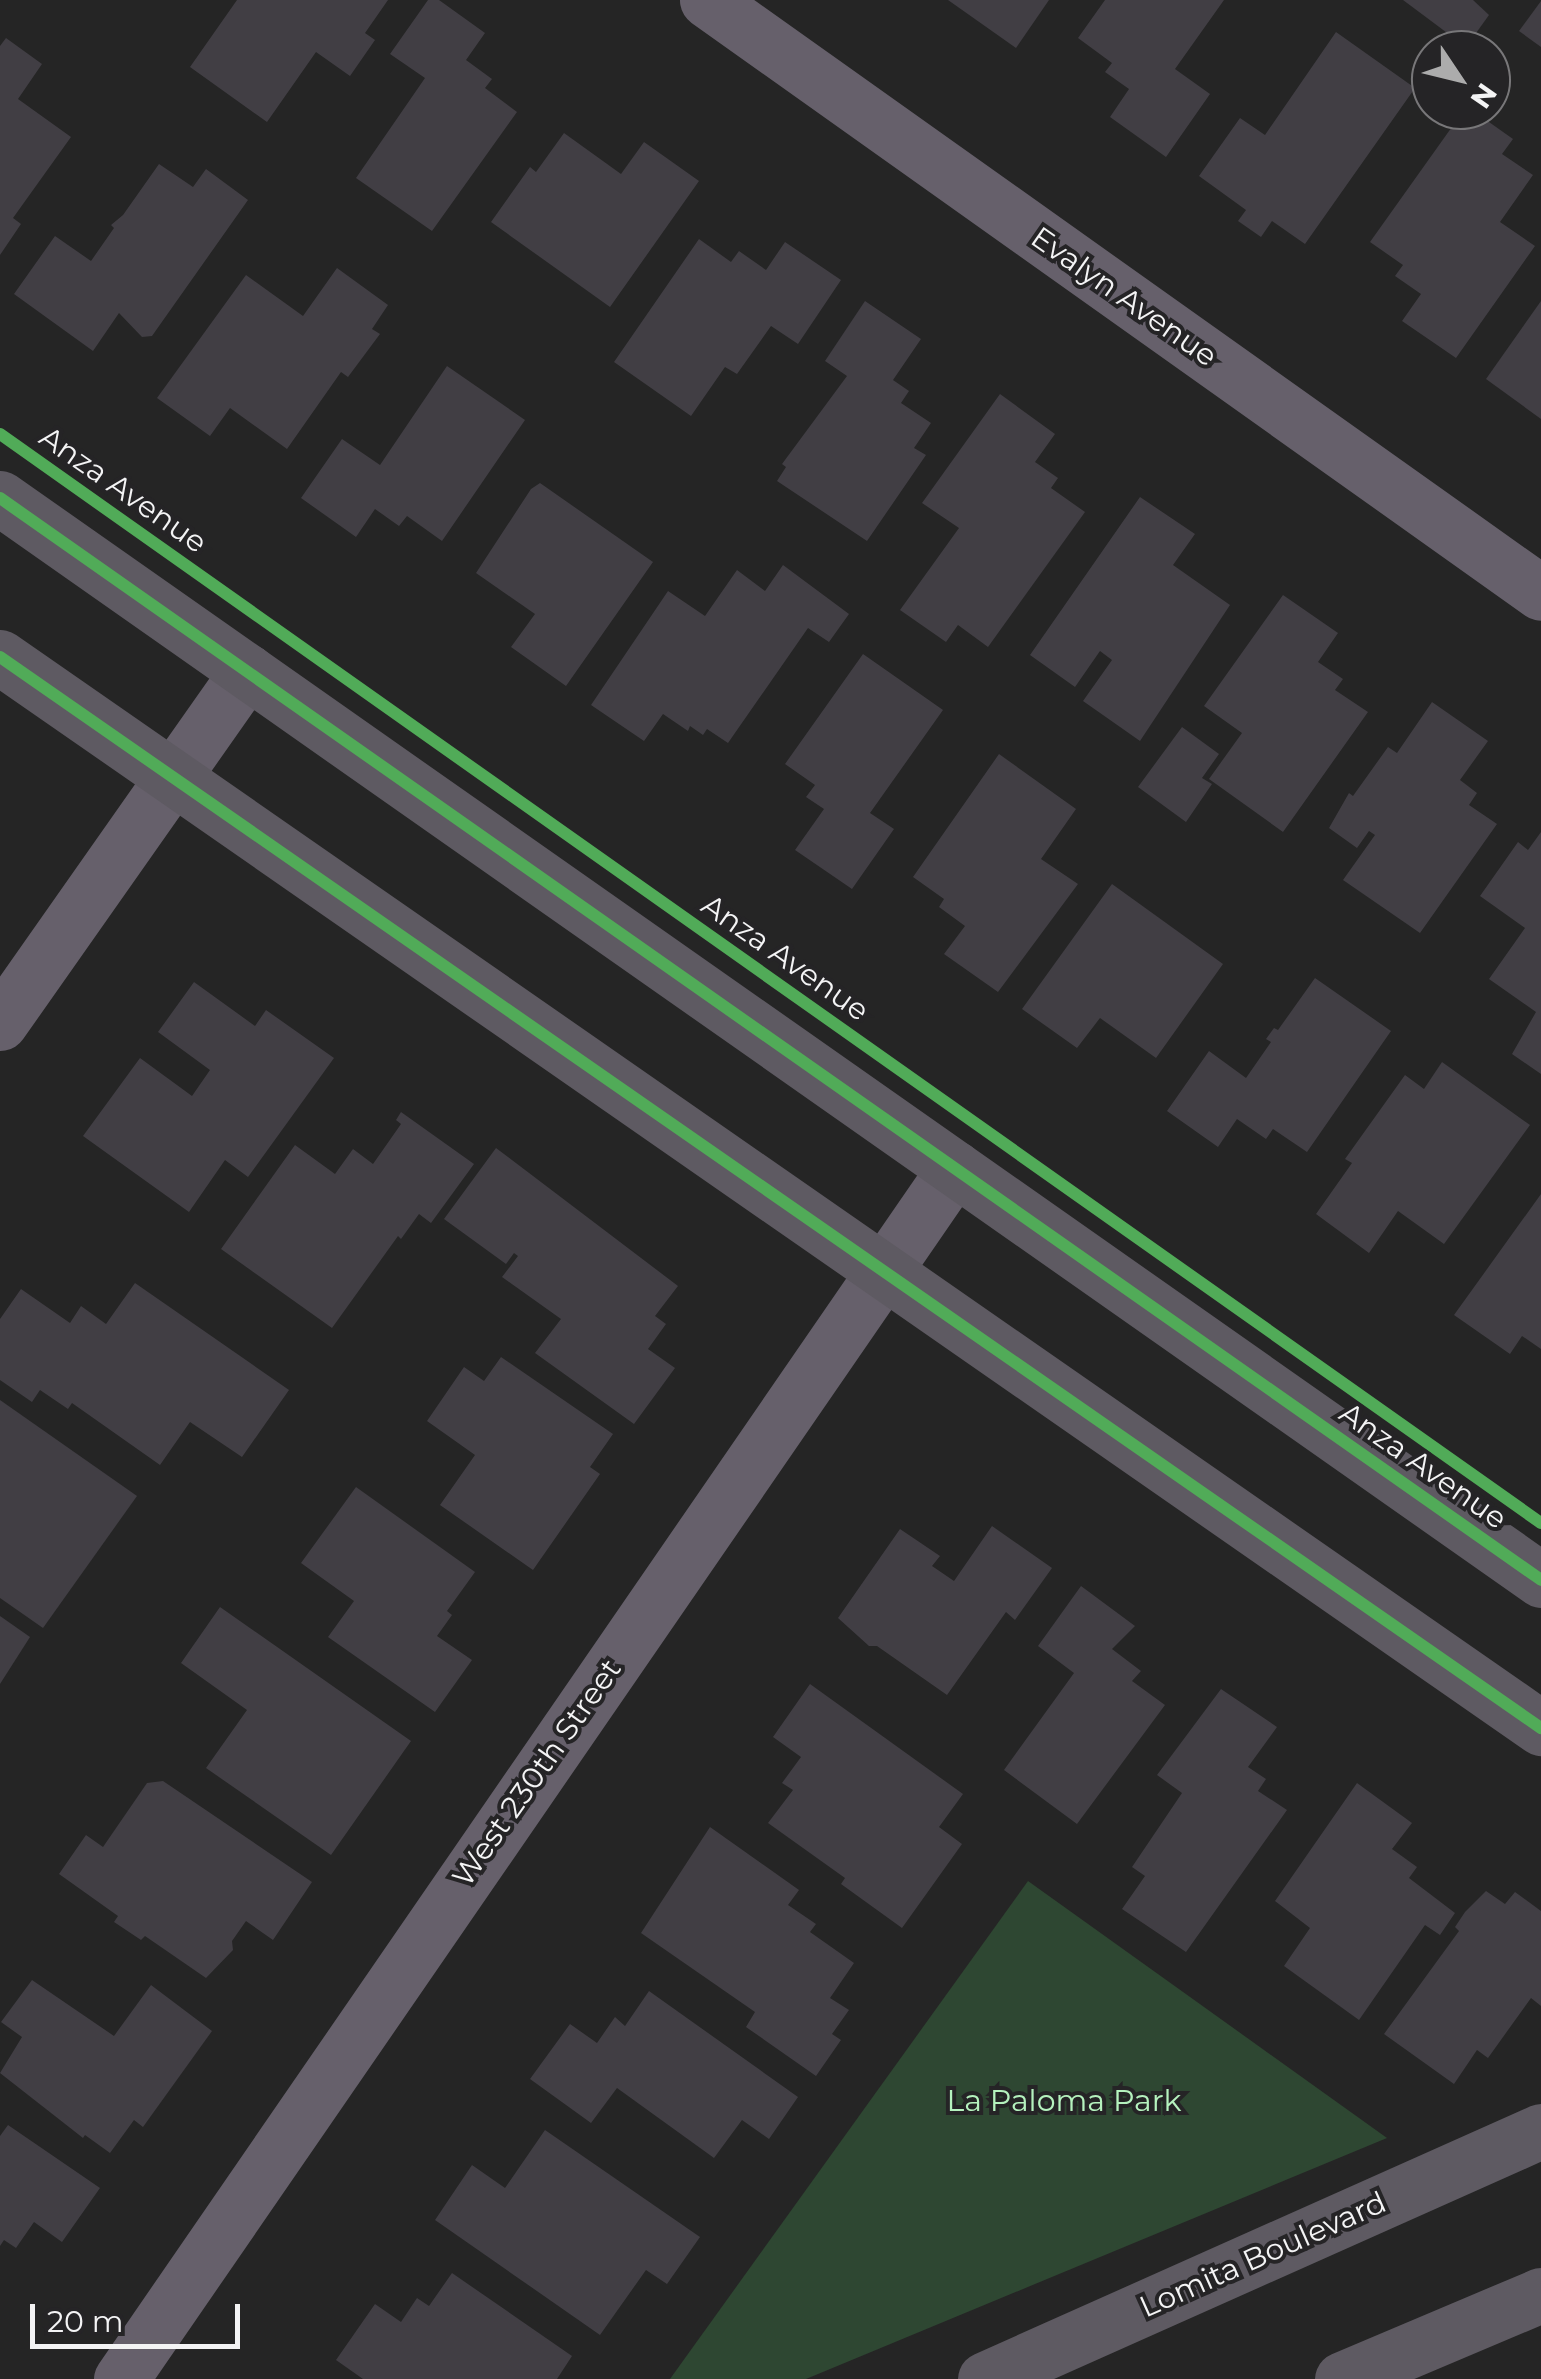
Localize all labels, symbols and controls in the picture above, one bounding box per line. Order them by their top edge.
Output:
north arrow [1411,30,1511,130]
text: N [1464,77,1504,115]
street label: Evalyn Avenue [1024,220,1224,374]
street label: Anza Avenue [32,419,214,561]
street label: Anza Avenue [694,887,876,1029]
street label: Anza Avenue [1332,1395,1514,1537]
street label: West 230th Street [445,1652,629,1894]
park label: La Paloma Park [947,2083,1181,2119]
street label: Lomita Boulevard [1134,2184,1392,2326]
scale bar [35,2284,245,2346]
text: 20 m [47,2303,124,2340]

